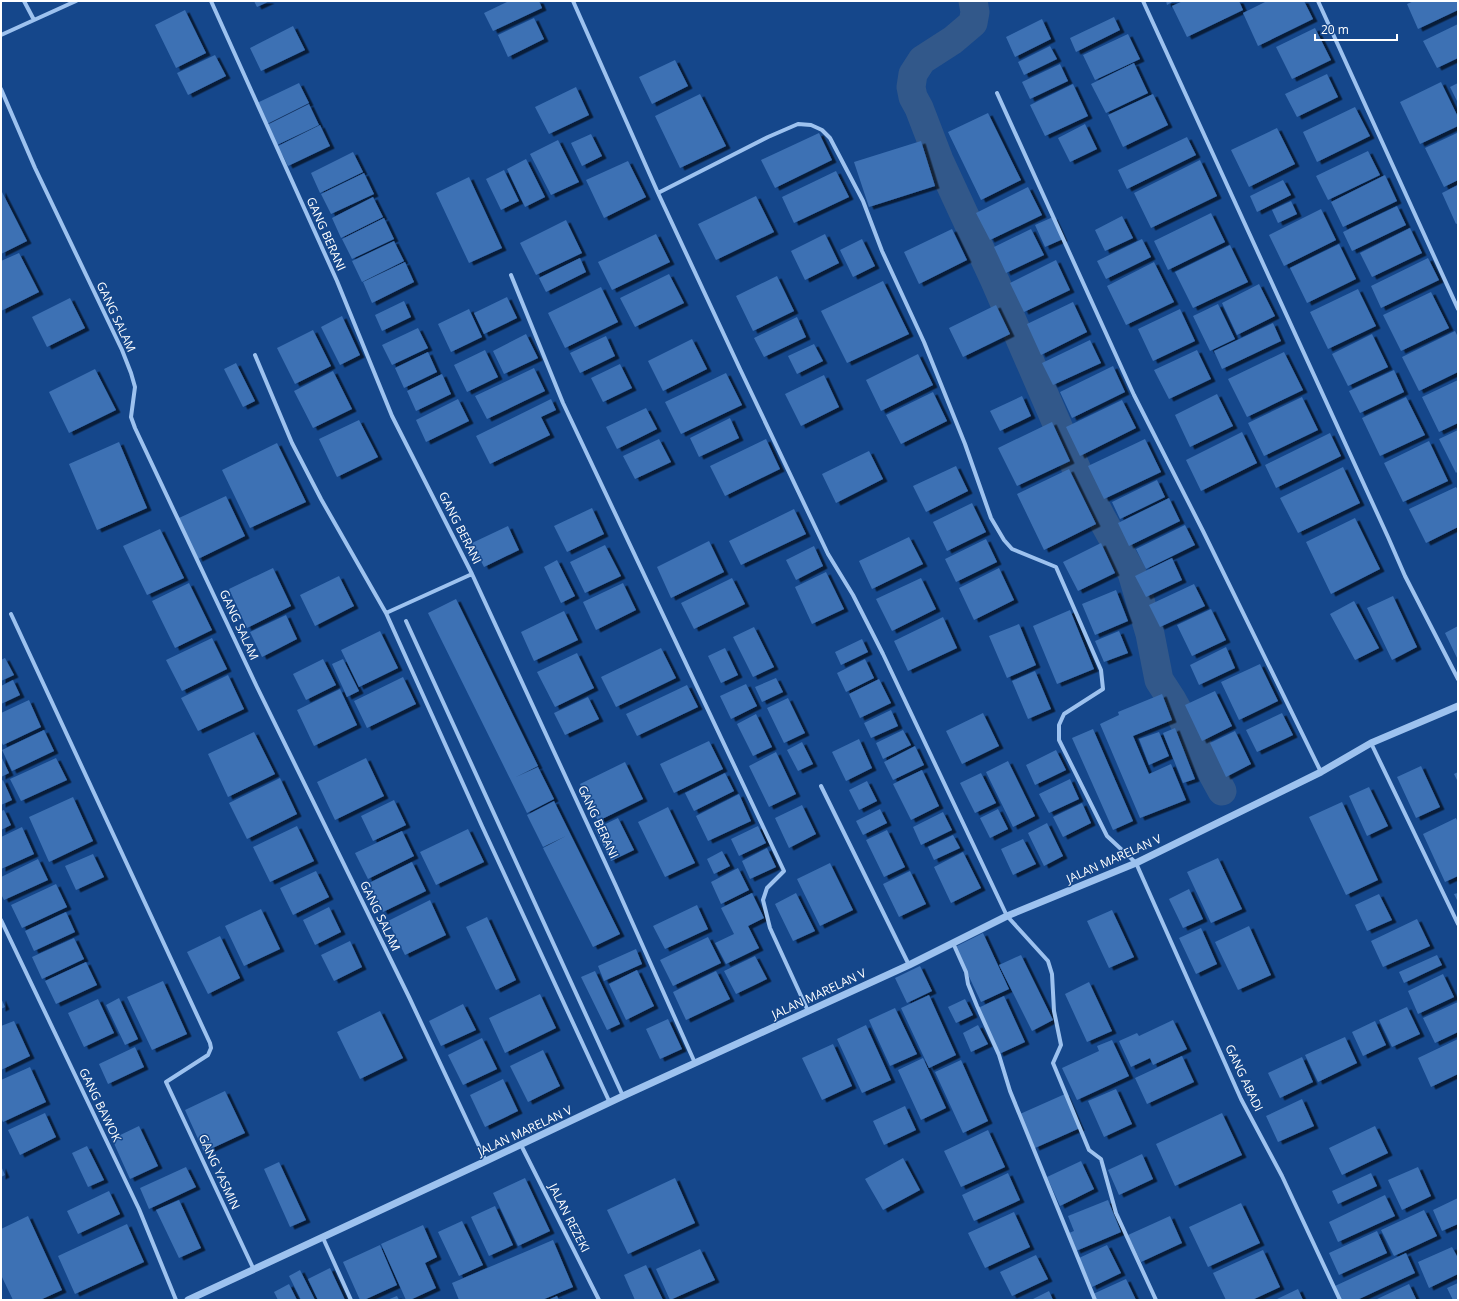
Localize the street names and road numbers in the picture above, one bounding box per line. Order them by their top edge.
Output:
street label: GANG BERANI [303,194,350,273]
street label: GANG SALAM [93,279,140,355]
street label: GANG BERANI [435,489,486,567]
street label: GANG SALAM [216,587,263,663]
street label: GANG BERANI [574,782,623,861]
street label: JALAN MARELAN V [1063,830,1165,888]
street label: GANG SALAM [356,878,405,954]
street label: JALAN MARELAN V [768,964,870,1023]
street label: GANG ABADI [1221,1041,1267,1114]
street label: GANG BAWOK [75,1065,126,1145]
street label: JALAN MARELAN V [474,1101,576,1160]
street label: GANG YASMIN [195,1131,244,1212]
street label: JALAN REZEKI [544,1180,594,1255]

